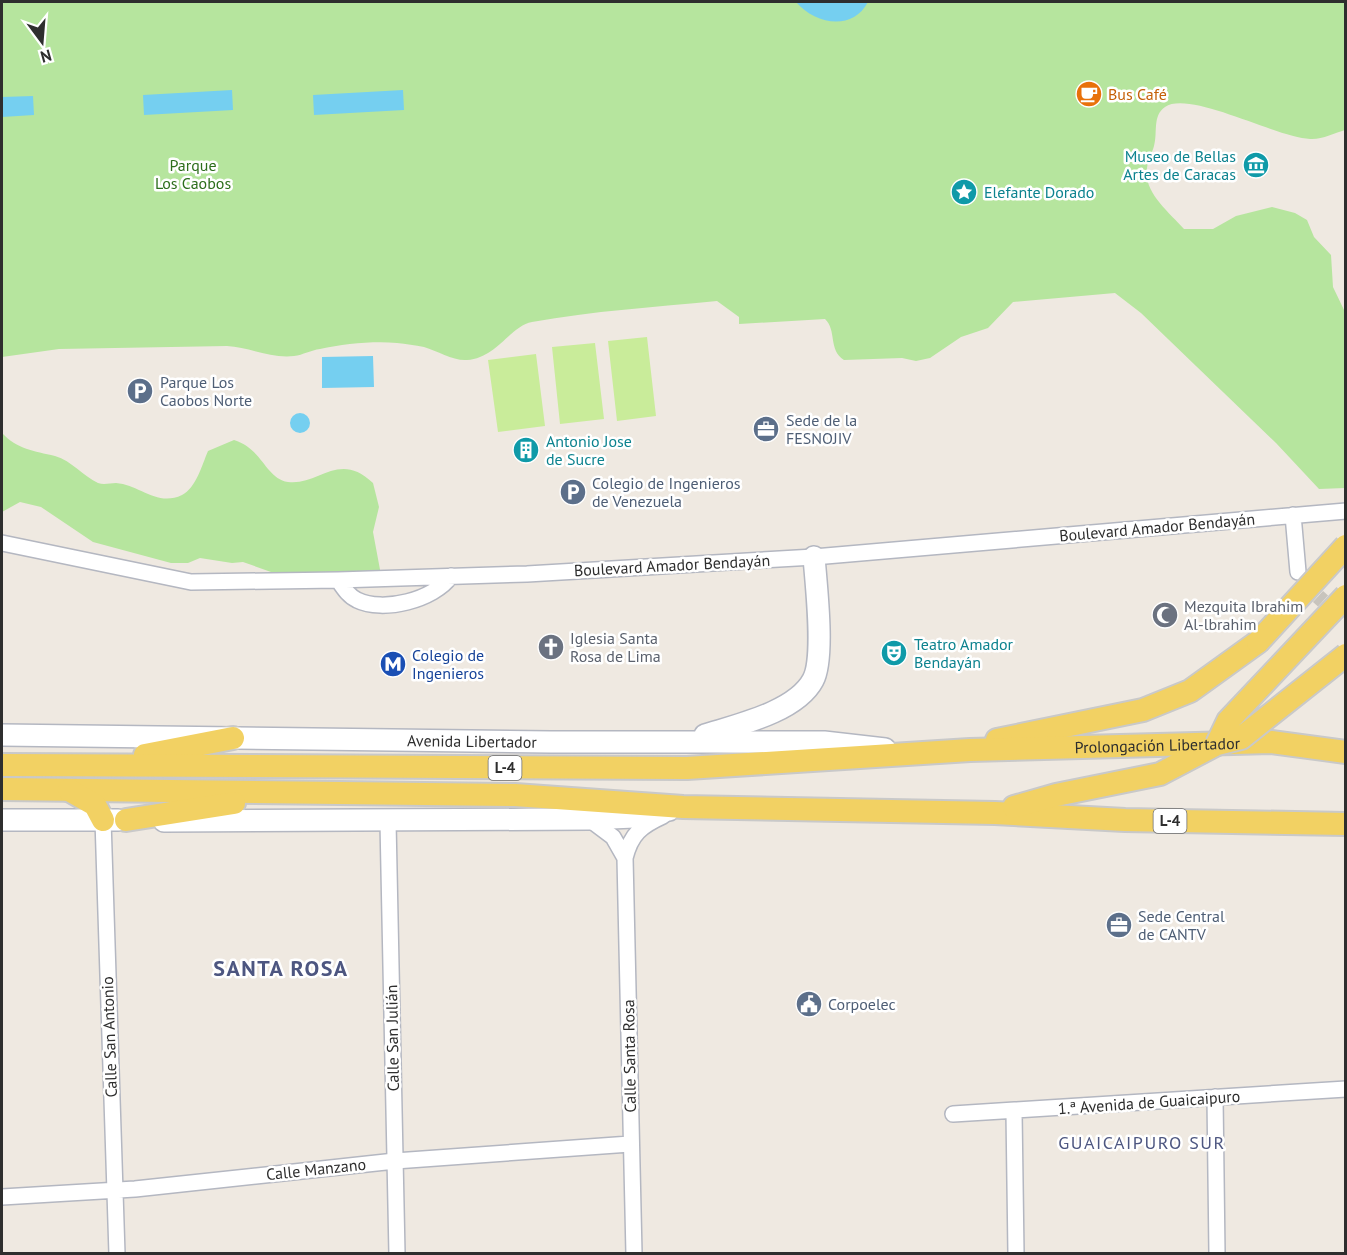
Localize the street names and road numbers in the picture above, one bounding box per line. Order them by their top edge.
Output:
street label: Boulevard Amador Bendayán [1058,508,1256,546]
street label: Boulevard Amador Bendayán [573,550,771,580]
street label: Avenida Libertador [407,730,537,752]
street label: Prolongación Libertador [1074,733,1241,757]
road number: L-4 [488,756,522,780]
road number: L-4 [1154,809,1186,833]
street label: Calle San Antonio [97,976,121,1098]
street label: Calle San Julián [381,984,403,1092]
street label: Calle Santa Rosa [618,999,640,1113]
street label: 1.ª Avenida de Guaicaipuro [1057,1086,1241,1118]
street label: Calle Manzano [265,1154,367,1184]

